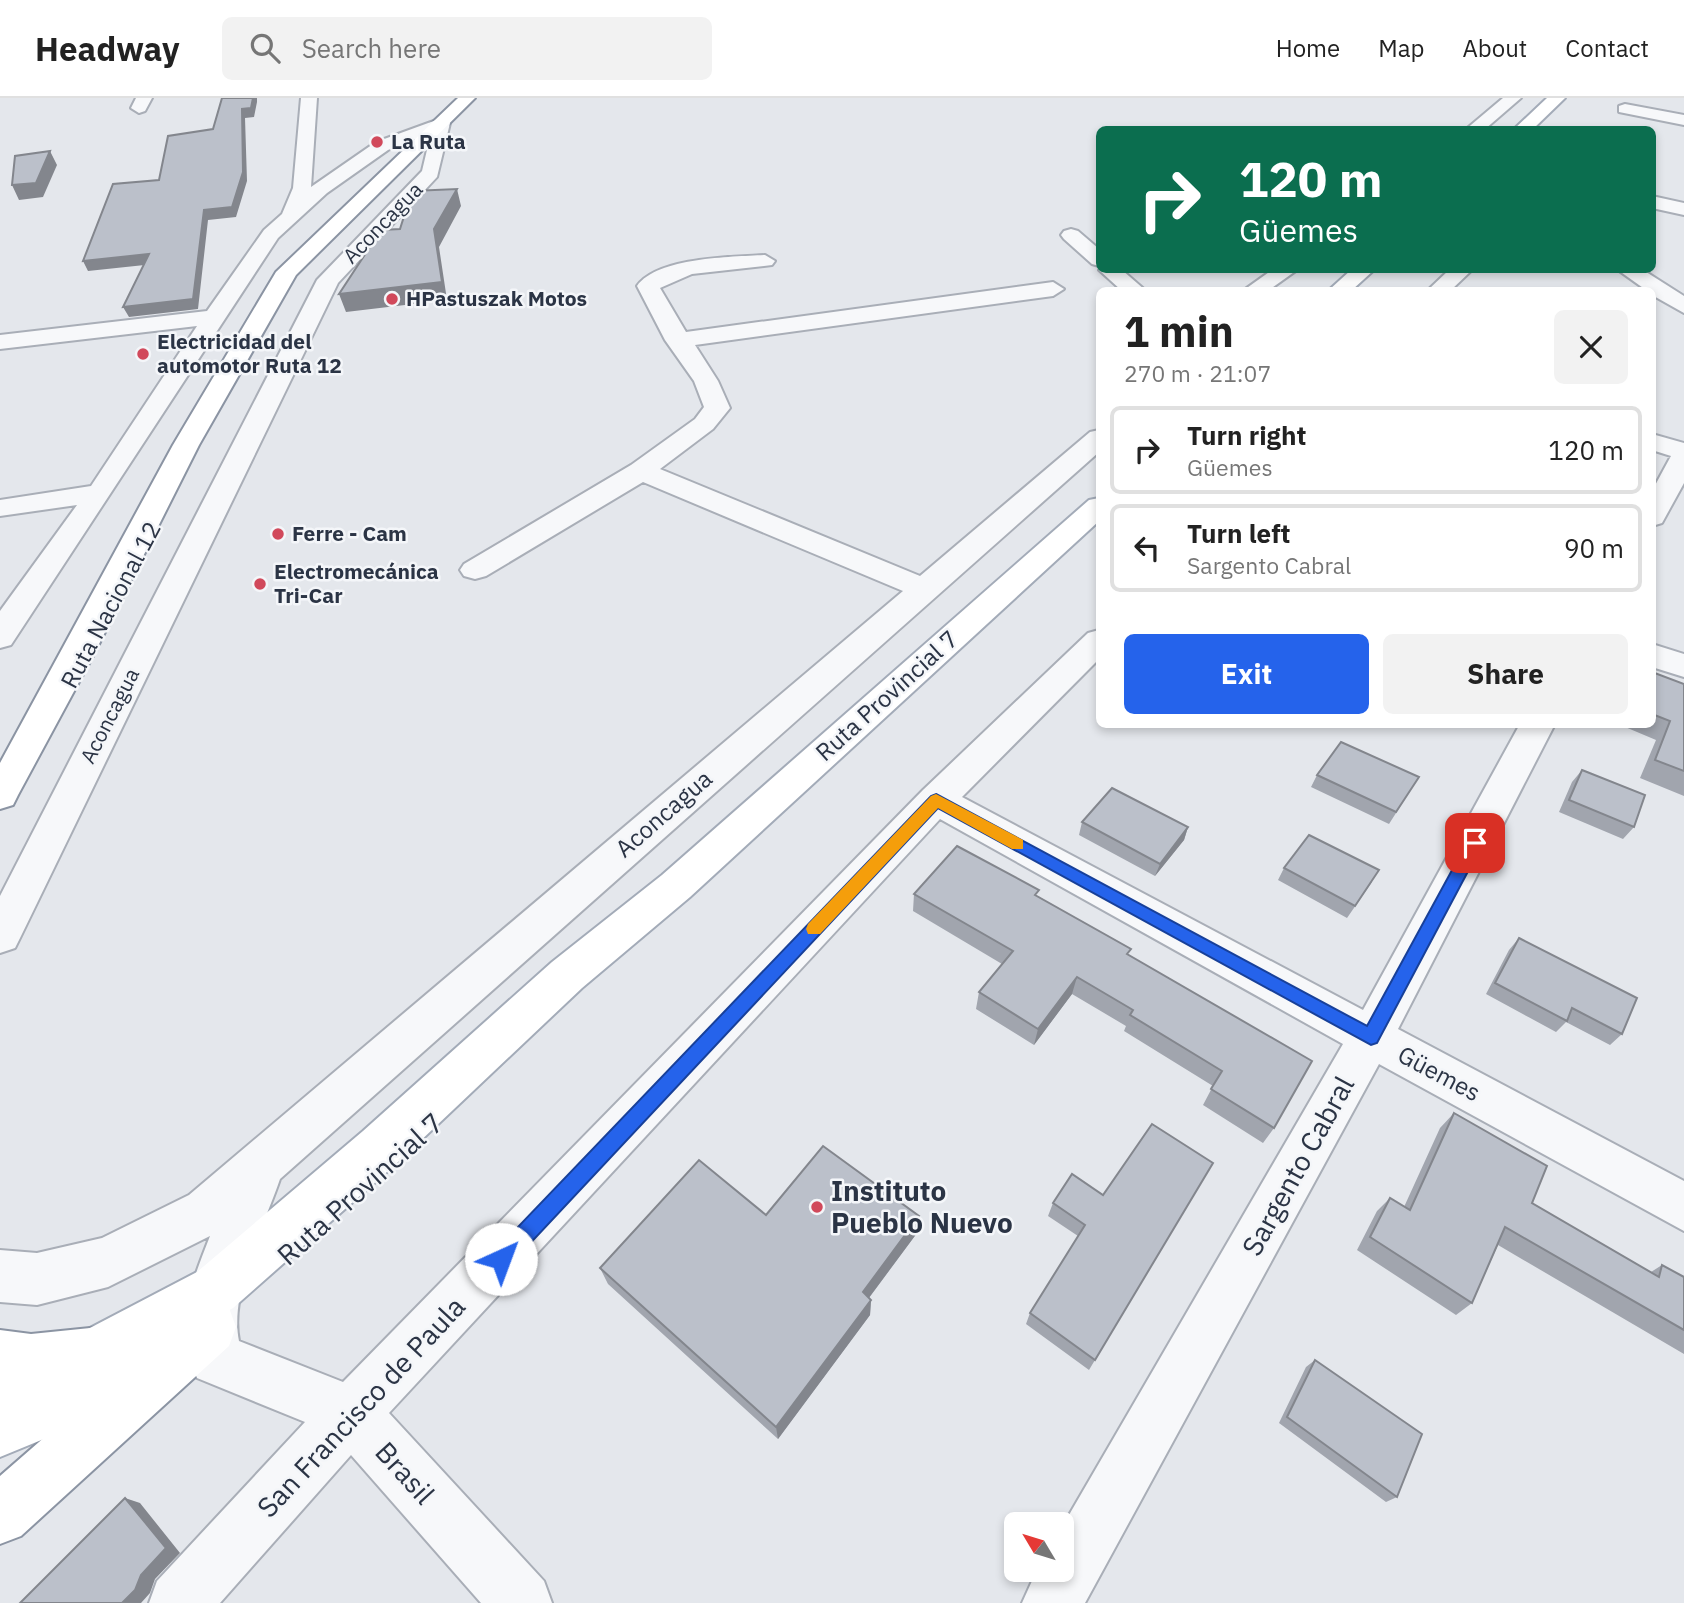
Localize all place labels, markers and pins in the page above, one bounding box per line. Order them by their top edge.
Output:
place label: La Ruta [391,127,466,155]
marker: La Ruta [369,134,385,150]
place label: HPastuszak Motos [406,284,587,312]
marker: HPastuszak Motos [384,291,400,307]
place label: Electricidad del automotor Ruta 12 [157,327,342,379]
marker: Electricidad del automotor Ruta 12 [135,346,151,362]
place label: Ferre - Cam [292,519,407,547]
marker: Ferre - Cam [270,526,286,542]
place label: Electromecánica Tri-Car [274,557,439,609]
marker: Electromecánica Tri-Car [252,576,268,592]
pin [1445,813,1505,873]
place label: Instituto Pueblo Nuevo [831,1172,1013,1241]
marker: Instituto Pueblo Nuevo [809,1199,825,1215]

